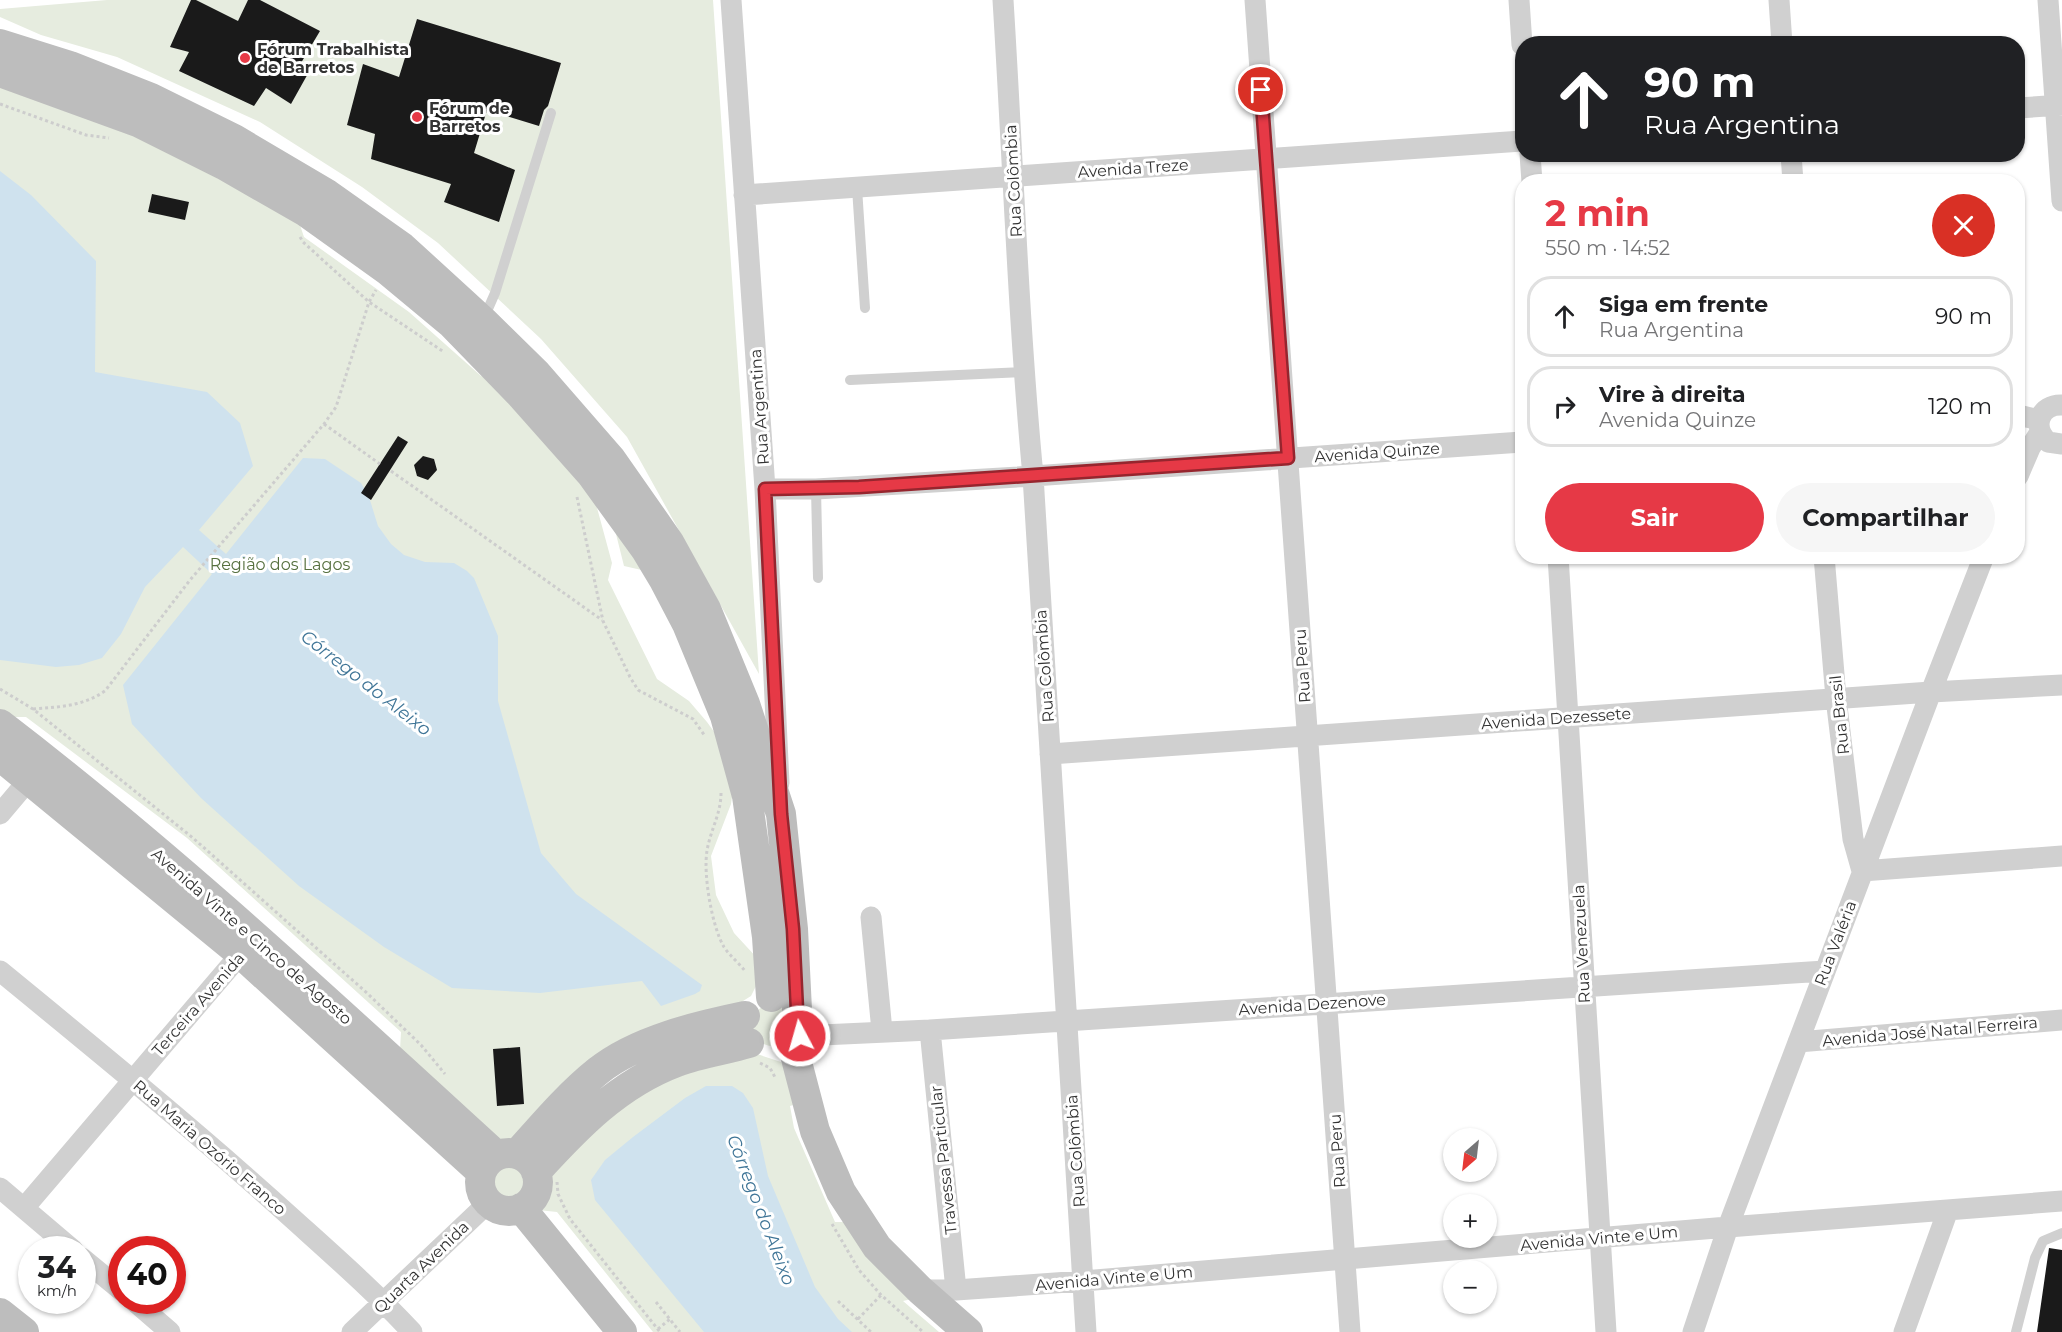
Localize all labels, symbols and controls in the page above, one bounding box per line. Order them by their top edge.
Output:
place label: Fórum Trabalhista de Barretos [257,40,409,77]
marker: Fórum Trabalhista de Barretos [238,51,252,65]
text: 90 m [1644,56,1755,108]
icon: ahead [1545,60,1623,138]
pin [1235,64,1286,115]
icon: arrive [1244,73,1277,106]
place label: Fórum de Barretos [429,99,510,136]
text: Rua Argentina [1644,108,1840,141]
marker: Fórum de Barretos [410,110,424,124]
street label: Rua Colômbia [1001,124,1026,238]
street label: Avenida Treze [1077,155,1189,182]
text: 2 min [1545,191,1650,235]
button: close [1932,194,1995,257]
text: 550 m · 14:52 [1545,236,1670,260]
text: Siga em frente [1599,291,1768,318]
icon: ahead [1548,300,1581,333]
text: 90 m [1935,303,1992,330]
text: Rua Argentina [1599,318,1744,342]
street label: Rua Argentina [746,348,773,466]
text: Vire à direita [1599,381,1746,408]
icon: right [1548,390,1581,423]
text: 120 m [1928,393,1992,420]
text: Avenida Quinze [1599,408,1756,432]
street label: Avenida Quinze [1314,439,1440,466]
button: Sair [1545,483,1764,552]
button: Compartilhar [1776,483,1995,552]
park label: Região dos Lagos [210,555,351,574]
street label: Rua Colômbia [1031,609,1058,723]
water label: Córrego do Aleixo [296,625,436,741]
street label: Rua Peru [1290,628,1315,704]
street label: Rua Brasil [1826,674,1853,756]
street label: Avenida Dezessete [1480,704,1632,733]
street label: Avenida Vinte e Cinco de Agosto [148,844,356,1029]
street label: Rua Venezuela [1569,884,1594,1004]
street label: Rua Valéria [1811,898,1860,988]
street label: Terceira Avenida [148,949,249,1060]
street label: Avenida Dezenove [1238,990,1386,1019]
position arrow [768,1004,832,1068]
street label: Avenida José Natal Ferreira [1822,1013,2039,1050]
street label: Rua Maria Ozório Franco [129,1076,290,1219]
street label: Travessa Particular [926,1085,961,1235]
street label: Rua Colômbia [1062,1094,1089,1208]
street label: Rua Peru [1325,1113,1350,1189]
north arrow [1443,1128,1497,1182]
map controls [1443,1128,1497,1314]
water label: Córrego do Aleixo [722,1132,800,1288]
button: + [1443,1194,1497,1248]
street label: Quarta Avenida [370,1217,473,1317]
street label: Avenida Vinte e Um [1519,1222,1679,1255]
speed limit sign: 40 [108,1236,186,1314]
text: 34 [38,1249,76,1286]
button: − [1443,1260,1497,1314]
street label: Avenida Vinte e Um [1034,1262,1194,1295]
text: km/h [37,1281,77,1300]

